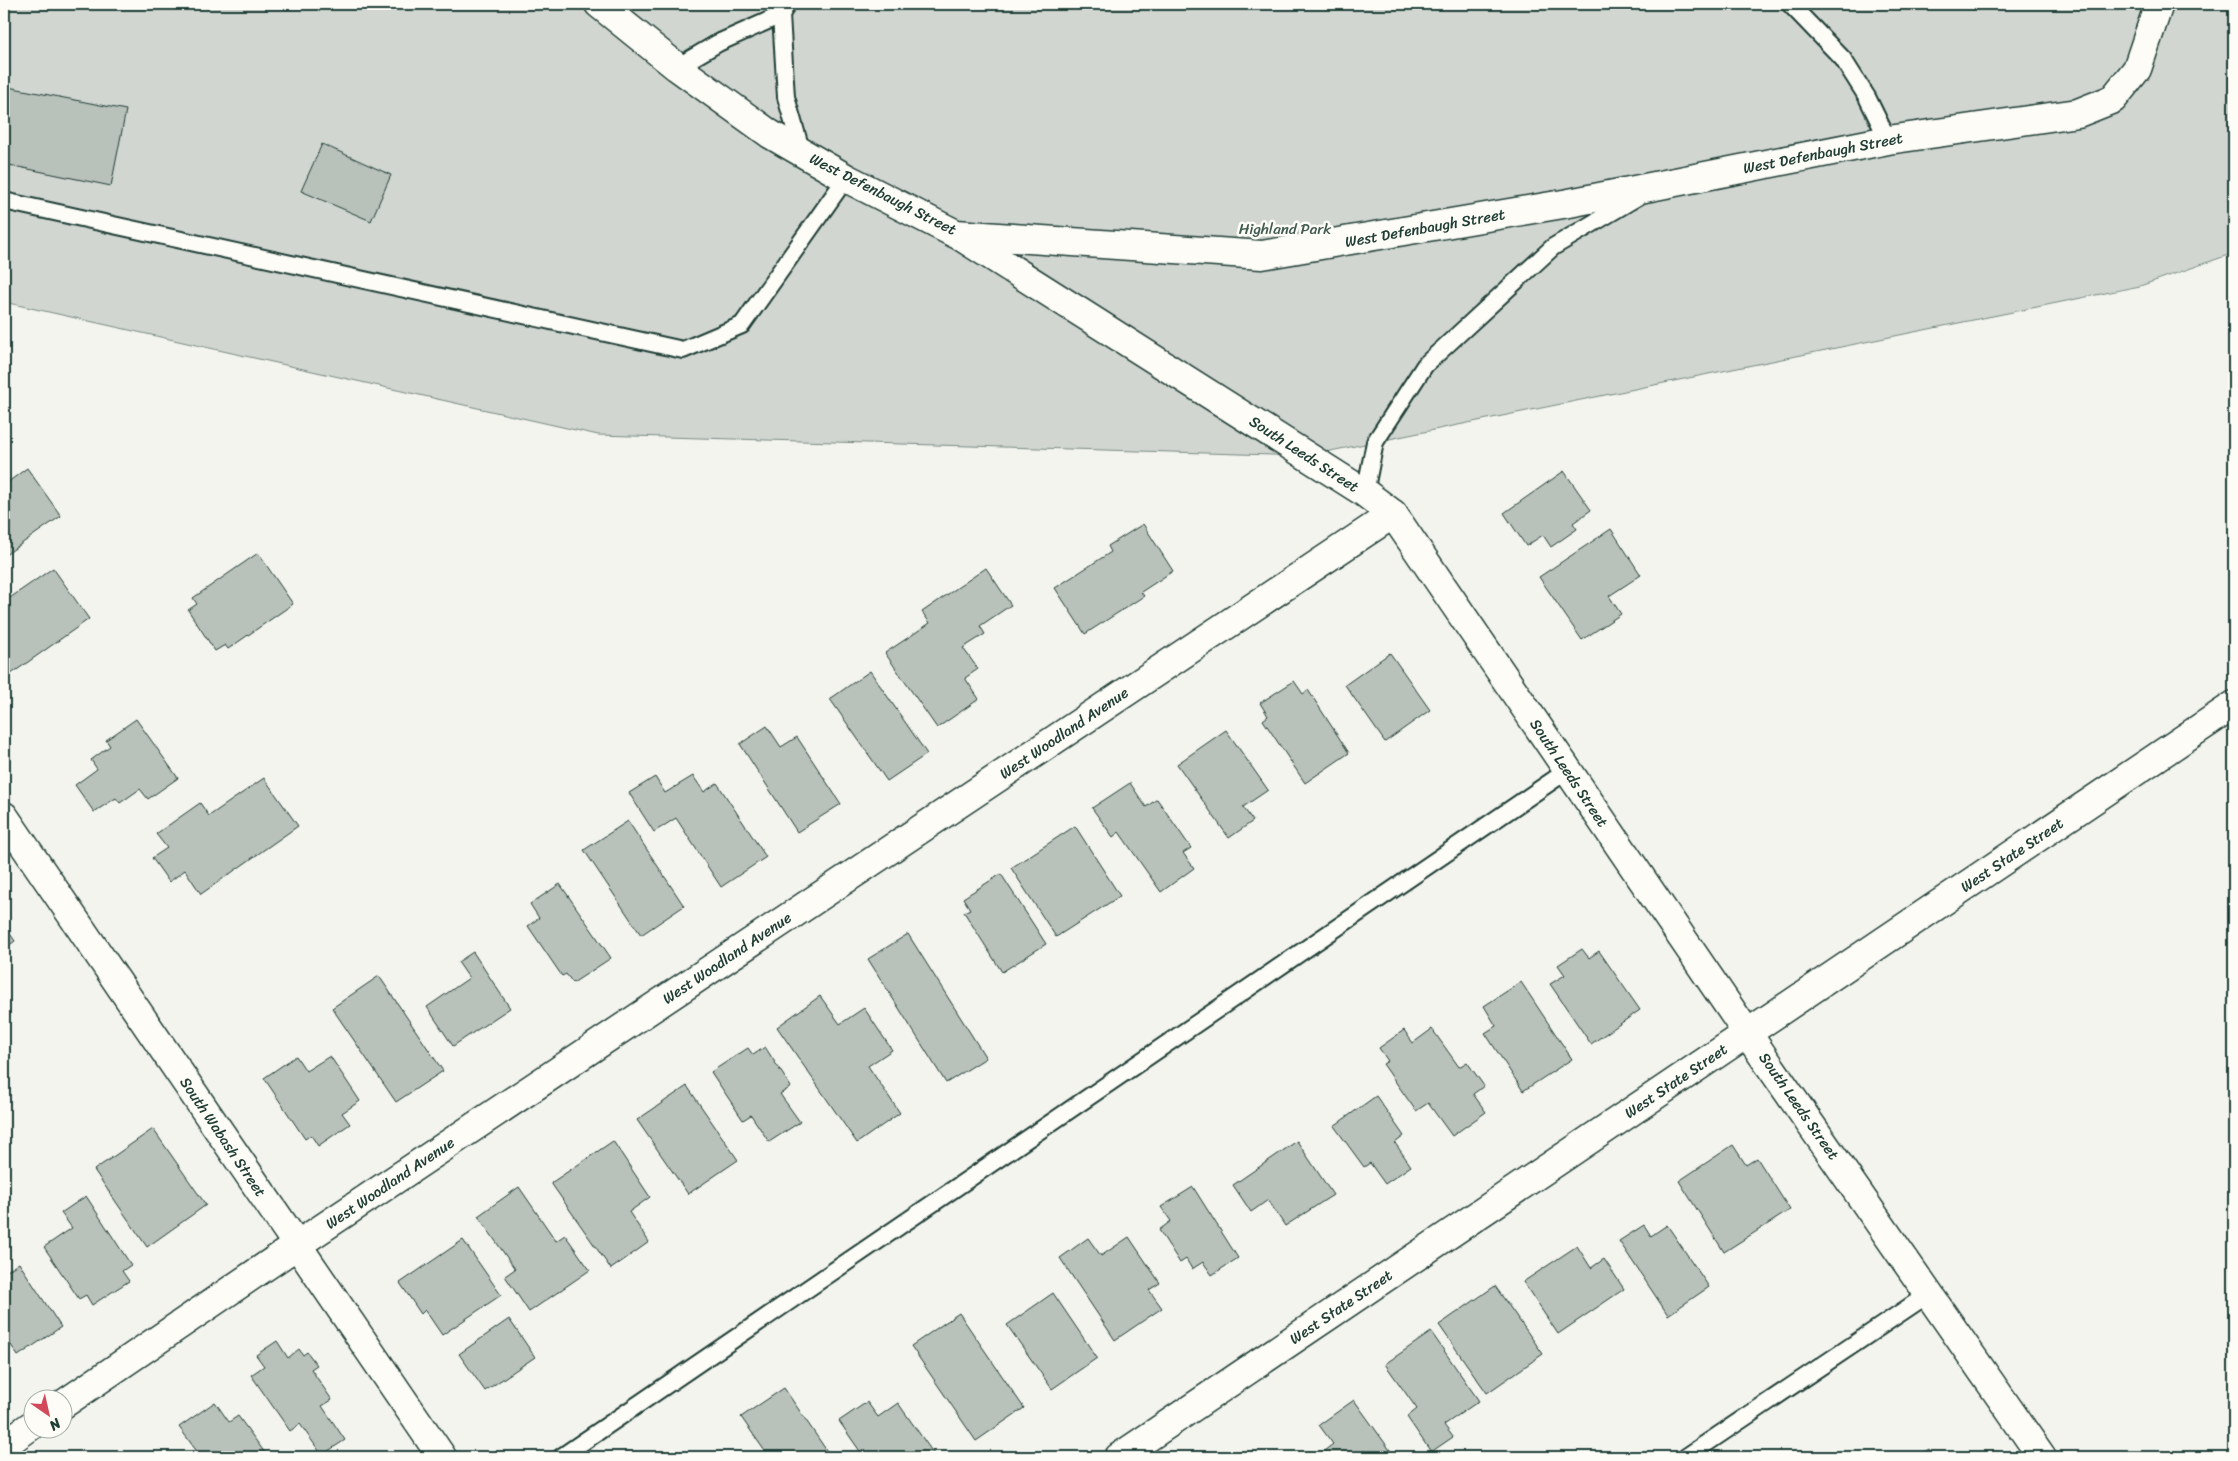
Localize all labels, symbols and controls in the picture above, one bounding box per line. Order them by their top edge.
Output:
street label: West Defenbaugh Street [1741,125,1906,181]
street label: West Defenbaugh Street [805,146,962,243]
street label: West Defenbaugh Street [1343,201,1508,255]
park label: Highland Park [1239,216,1332,242]
street label: South Leeds Street [1244,409,1365,500]
street label: West Woodland Avenue [994,680,1134,786]
street label: South Leeds Street [1523,713,1615,833]
street label: West State Street [1955,810,2069,899]
street label: West Woodland Avenue [657,905,797,1011]
street label: West State Street [1619,1036,1733,1125]
street label: South Leeds Street [1752,1047,1846,1166]
street label: South Wabash Street [173,1071,273,1203]
street label: West Woodland Avenue [320,1130,460,1236]
street label: West State Street [1284,1262,1398,1351]
north arrow [22,1388,72,1438]
text: N [44,1411,67,1438]

